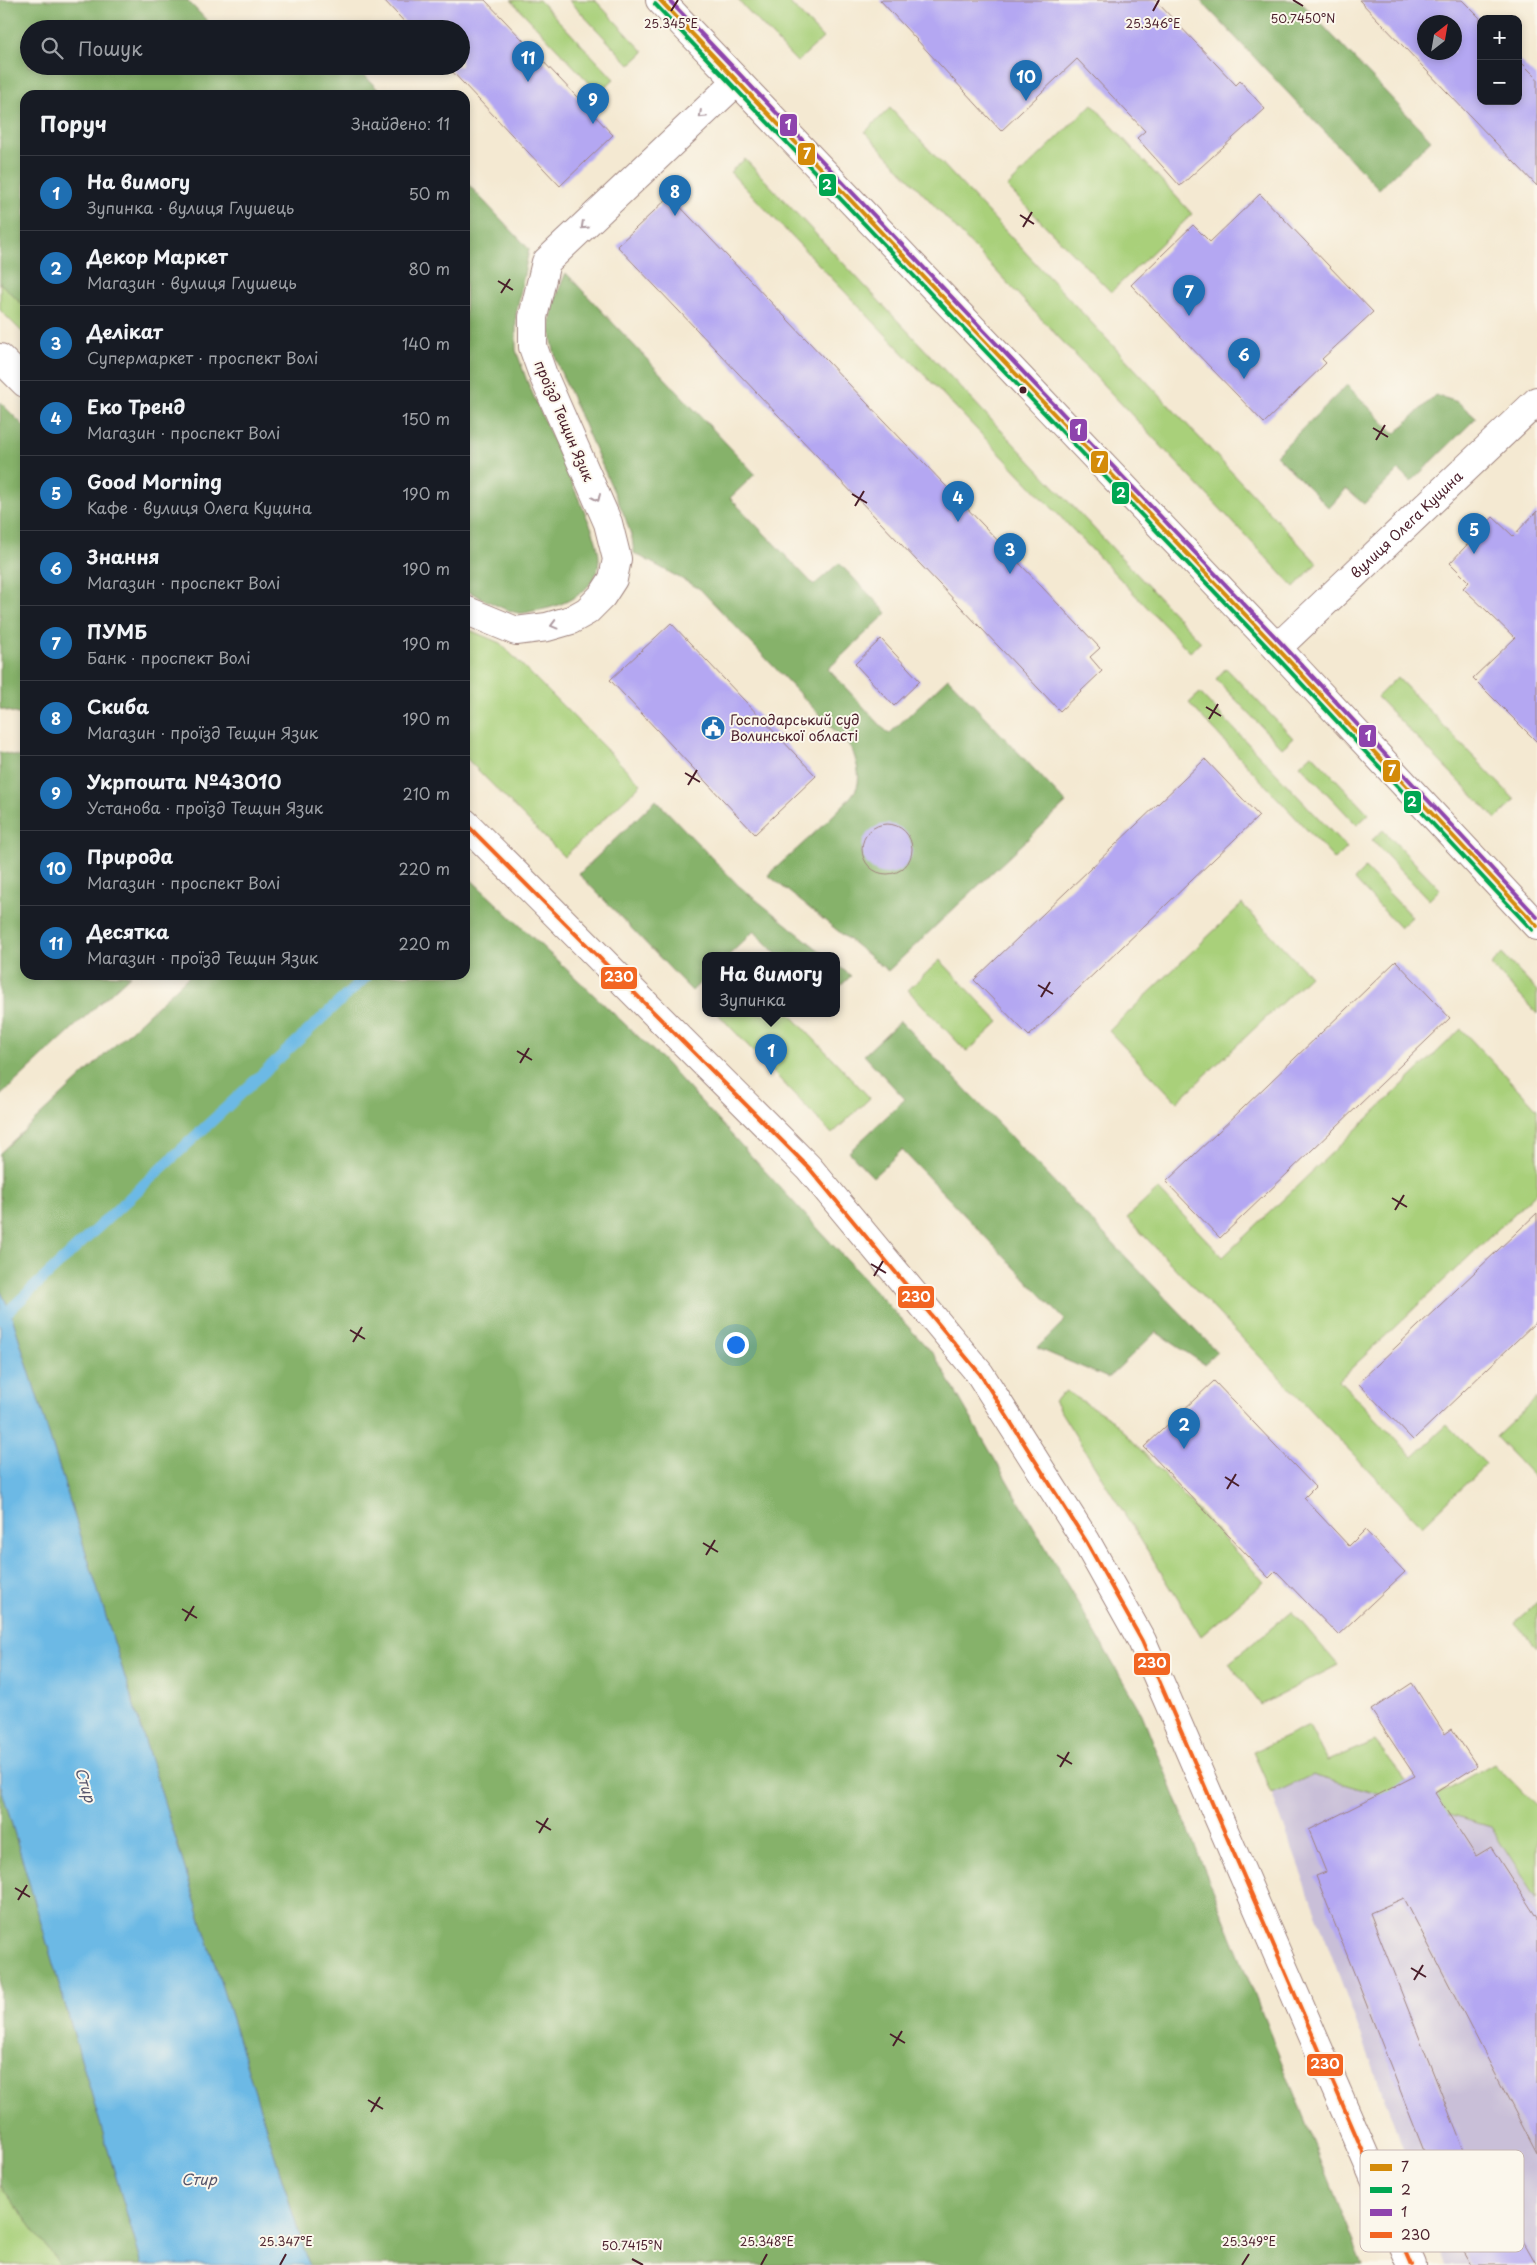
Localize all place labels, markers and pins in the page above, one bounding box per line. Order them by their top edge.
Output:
pin: 11 [512,41,544,82]
pin: 10 [1010,60,1042,101]
pin: 9 [577,83,609,124]
pin: 8 [659,175,691,216]
pin: 7 [1173,275,1205,316]
pin: 6 [1228,338,1260,379]
unlabelled marker [1018,385,1028,395]
pin: 4 [942,481,974,522]
pin: 5 [1458,513,1490,554]
pin: 3 [994,533,1026,574]
place label: Господарський суд Волинської області [730,709,860,746]
public building icon: Господарський суд Волинської області [700,715,726,741]
pin: 1 [755,1034,787,1075]
pin: 2 [1168,1408,1200,1449]

